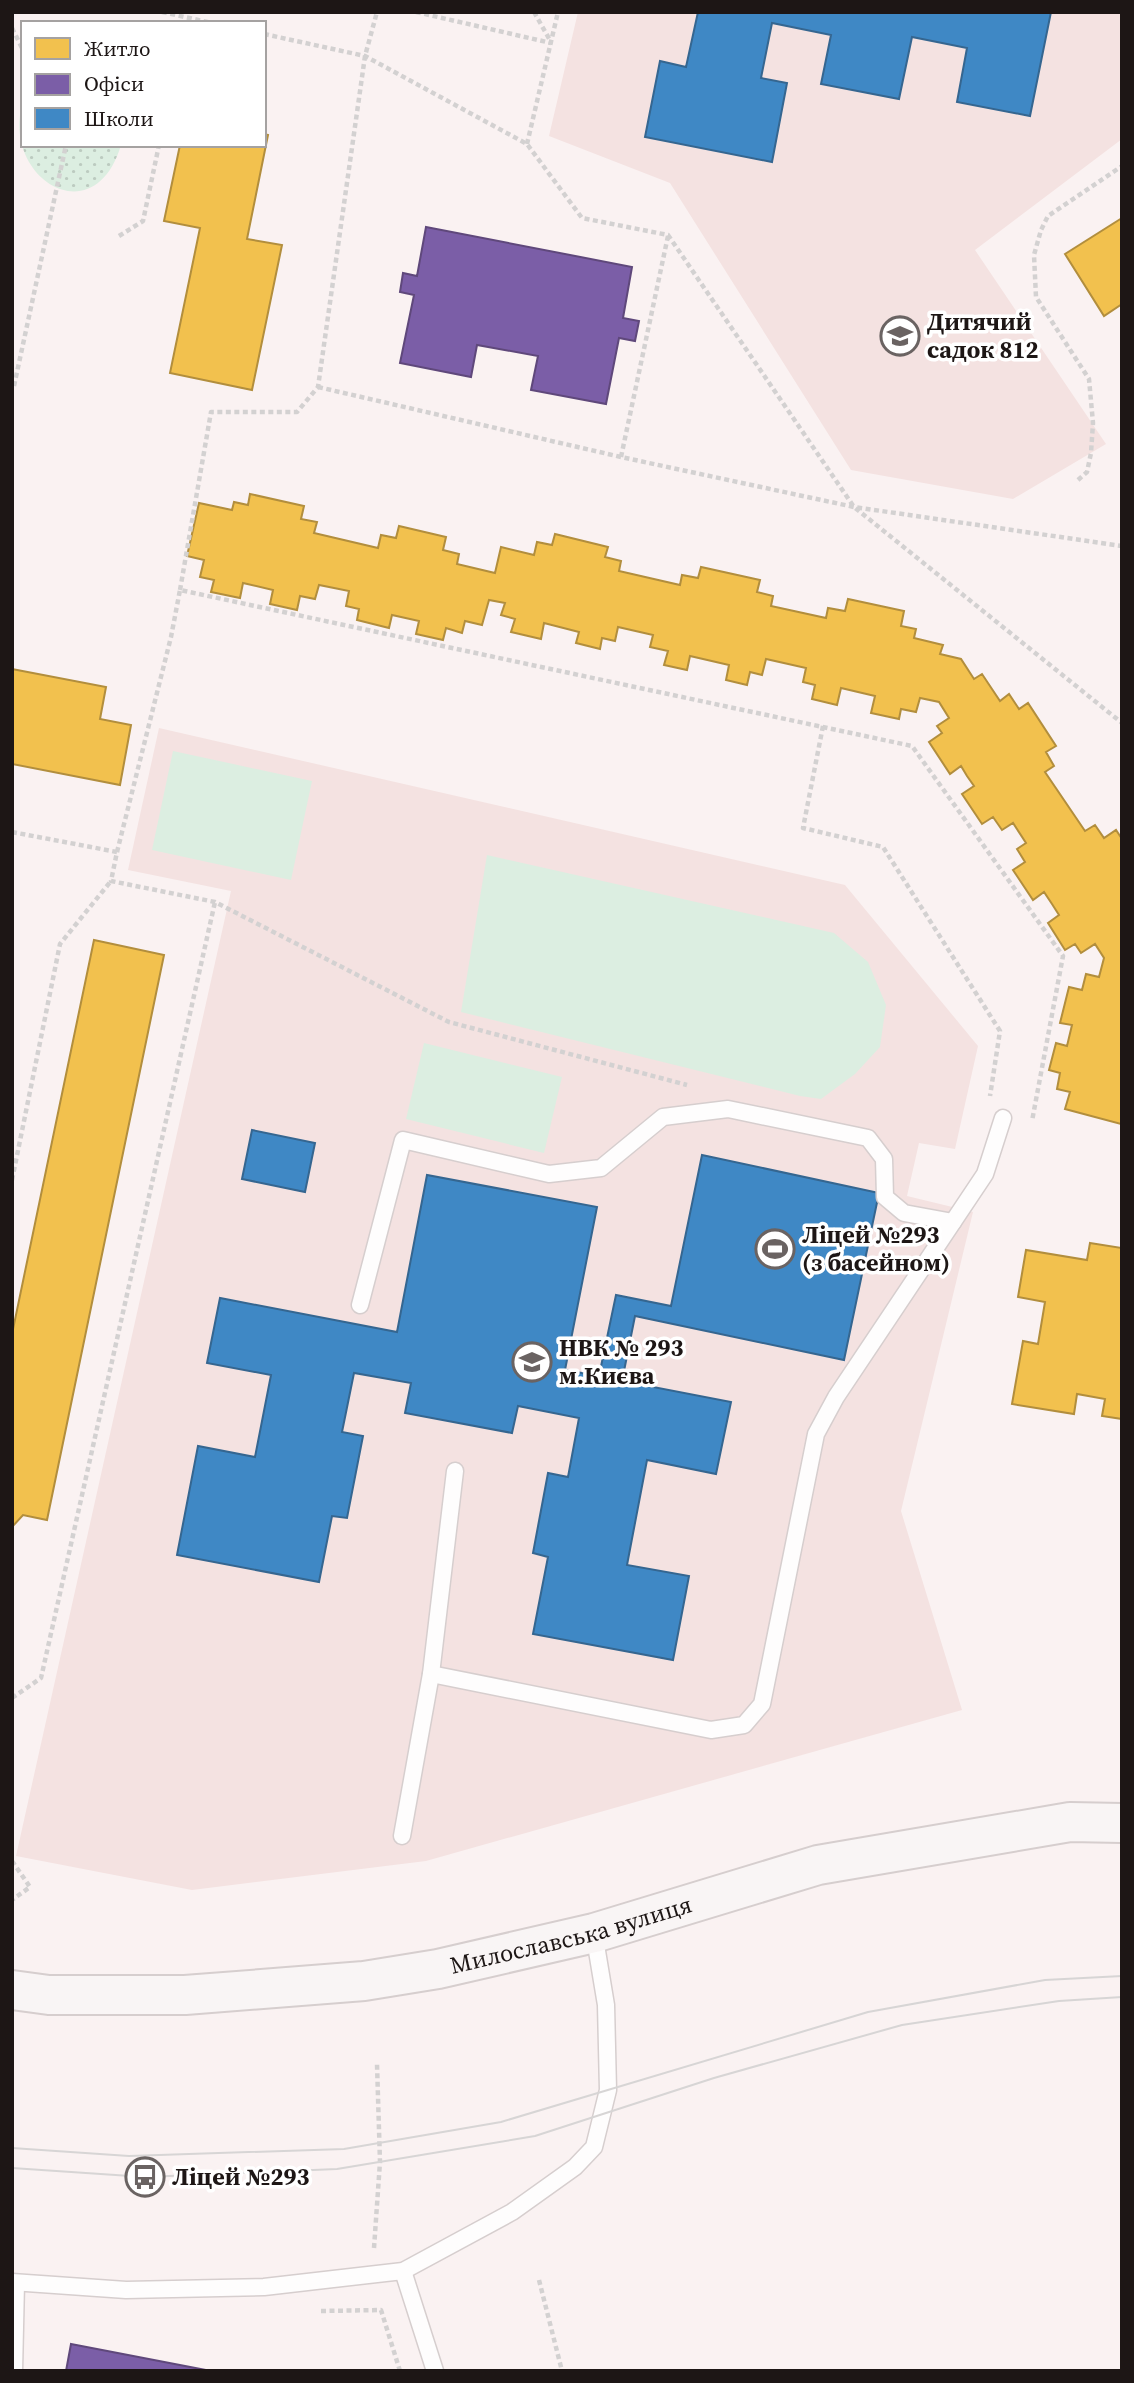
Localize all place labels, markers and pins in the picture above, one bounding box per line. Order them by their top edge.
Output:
place label: Дитячий садок 812 [927,305,1039,366]
school or university icon: Дитячий садок 812 [879,315,921,357]
place label: Ліцей №293 (з басейном) [802,1218,950,1279]
sports icon: Ліцей №293 (з басейном) [754,1228,796,1270]
place label: НВК № 293 м.Києва [559,1331,684,1392]
school or university icon: НВК № 293 м.Києва [511,1341,553,1383]
bus stop icon: Ліцей №293 [124,2156,166,2198]
place label: Ліцей №293 [172,2160,310,2193]

